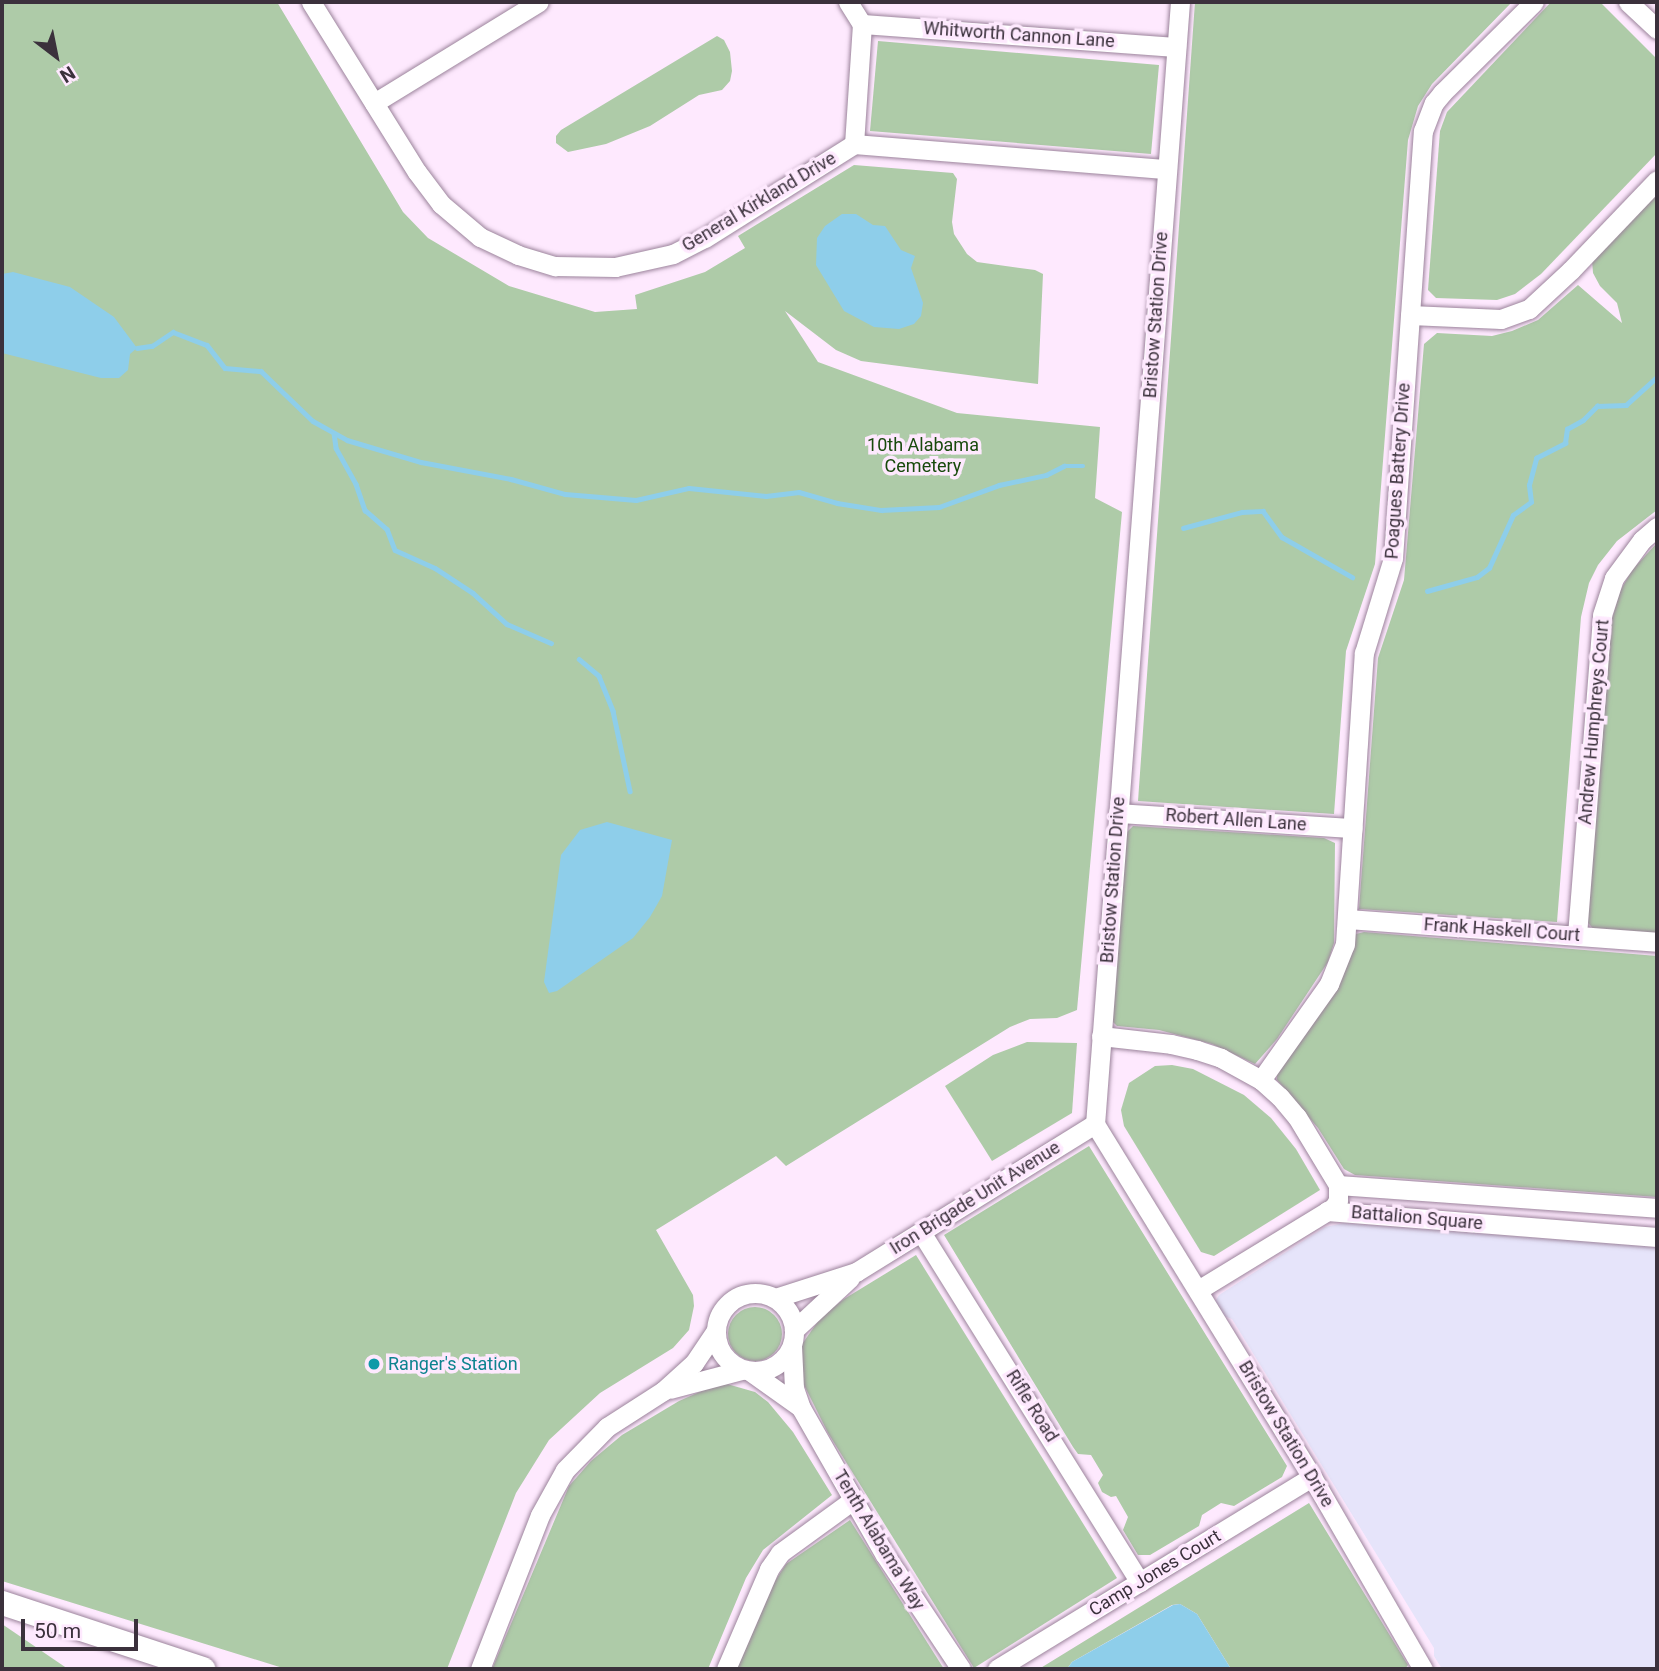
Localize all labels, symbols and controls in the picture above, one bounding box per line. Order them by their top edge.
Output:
street label: Whitworth Cannon Lane [923,18,1115,52]
north arrow [21,21,91,91]
text: N [56,61,79,88]
street label: General Kirkland Drive [678,147,840,257]
street label: Bristow Station Drive [1139,231,1173,399]
street label: Poagues Battery Drive [1381,382,1415,560]
park label: 10th Alabama Cemetery [867,435,979,478]
street label: Andrew Humphreys Court [1574,619,1614,825]
street label: Bristow Station Drive [1096,796,1130,964]
street label: Robert Allen Lane [1165,804,1307,836]
street label: Frank Haskell Court [1423,914,1581,946]
street label: Iron Brigade Unit Avenue [886,1137,1064,1259]
street label: Battalion Square [1350,1201,1484,1235]
place label: Ranger's Station [388,1353,518,1375]
marker: Ranger's Station [366,1356,382,1372]
street label: Bristow Station Drive [1234,1357,1338,1511]
street label: Rifle Road [1001,1366,1063,1446]
street label: Tenth Alabama Way [829,1466,929,1614]
street label: Camp Jones Court [1085,1525,1225,1621]
scale bar [24,1604,142,1648]
text: 50 m [34,1619,81,1643]

